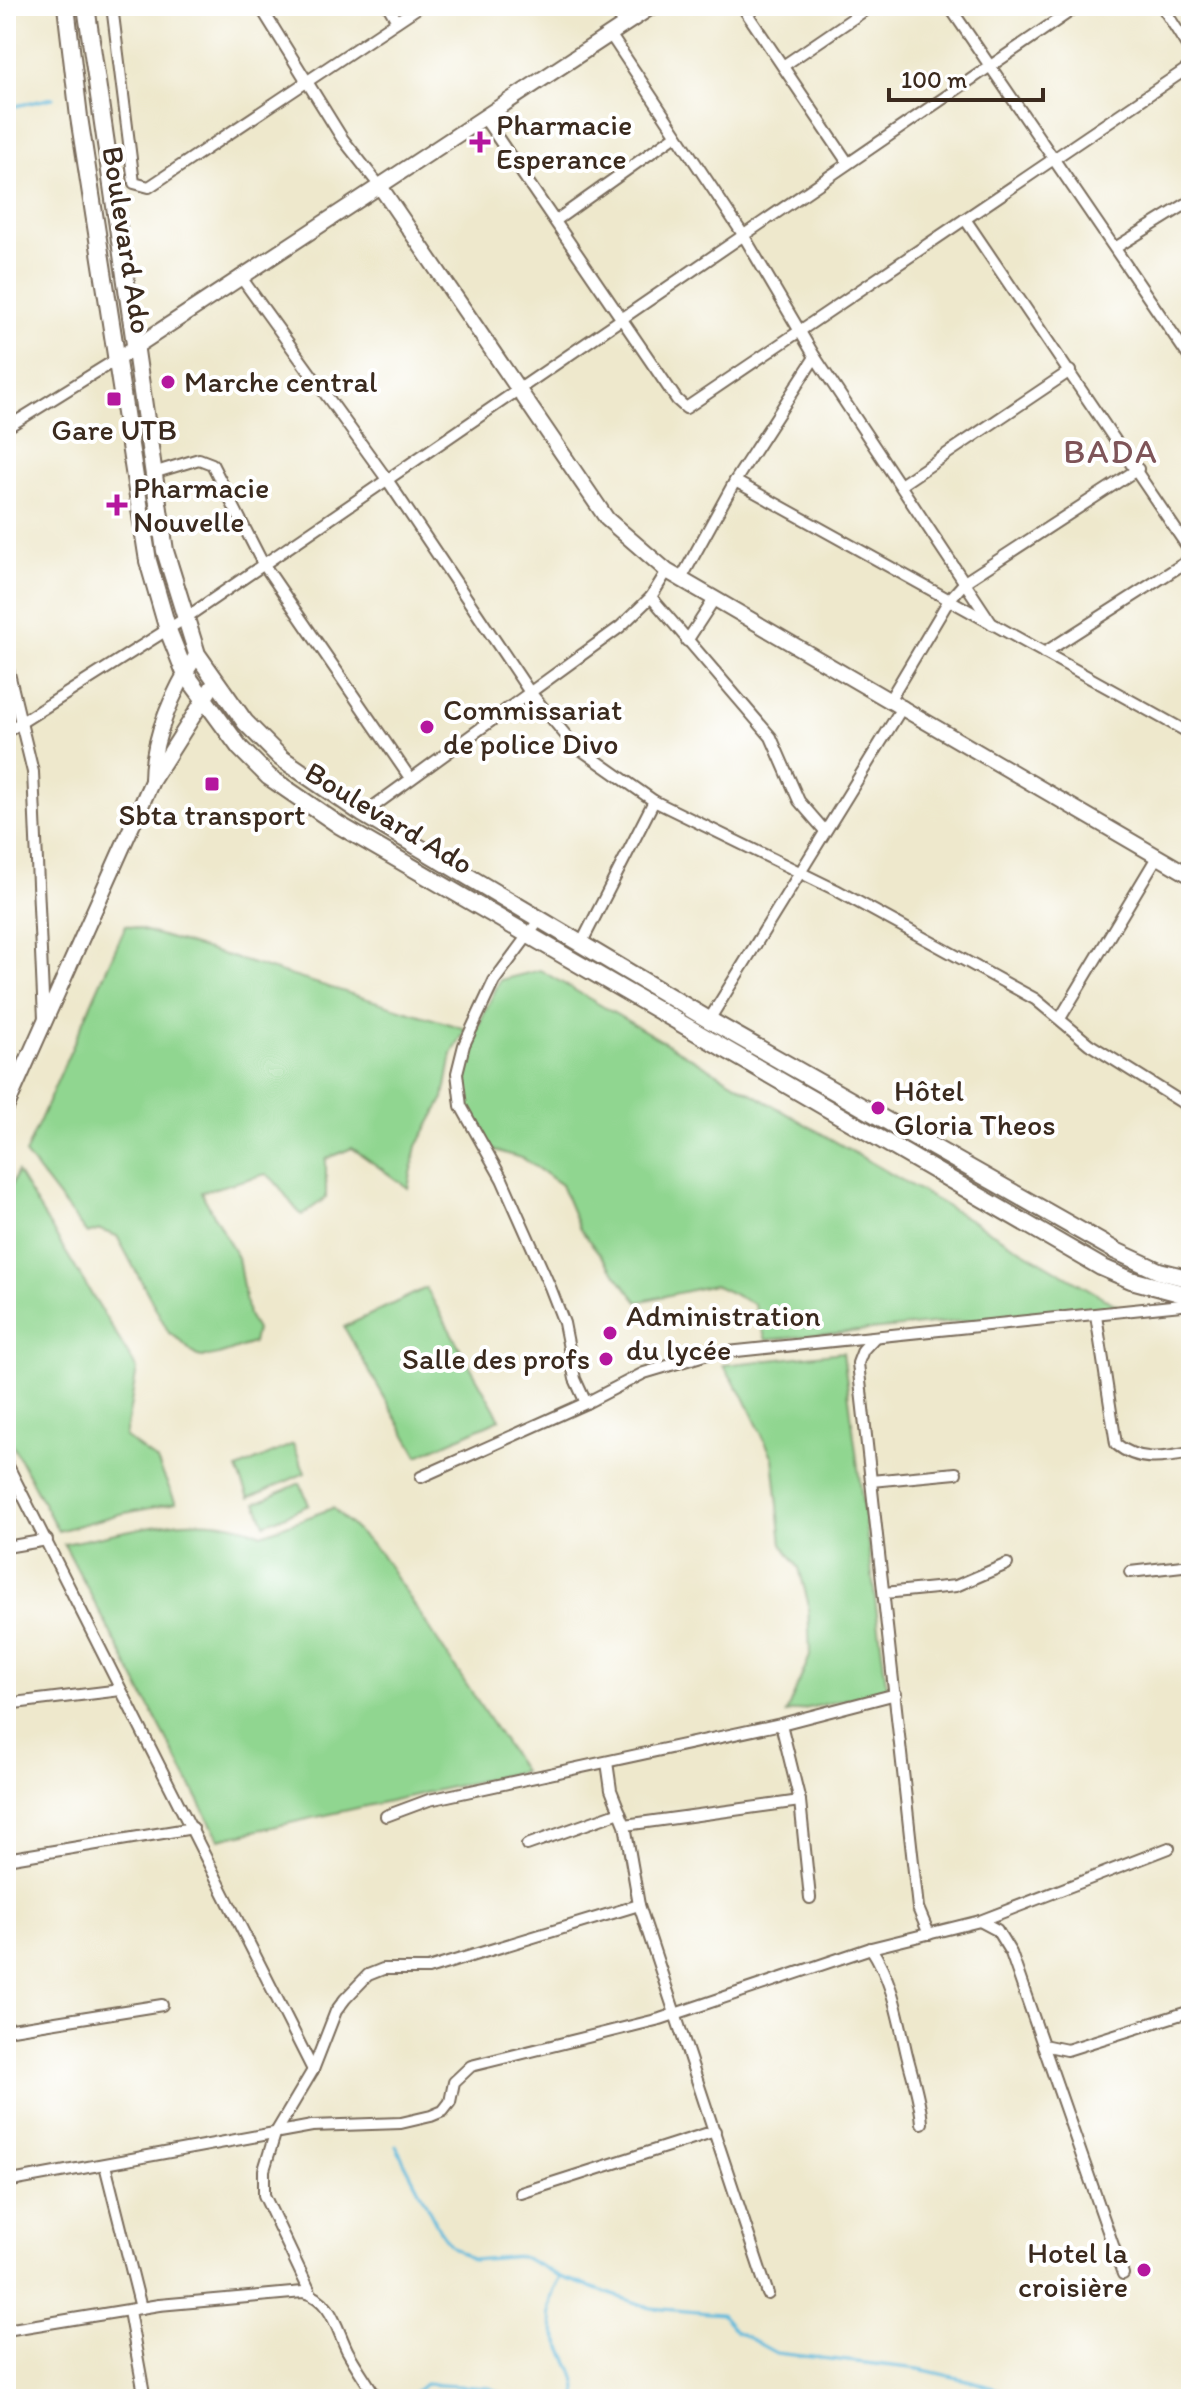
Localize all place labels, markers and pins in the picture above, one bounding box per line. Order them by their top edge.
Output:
place label: Pharmacie Esperance [496,106,632,177]
marker: Pharmacie Esperance [471,133,489,151]
place label: Marche central [184,363,378,400]
marker: Marche central [159,373,177,391]
marker: Gare UTB [105,390,123,408]
place label: Gare UTB [51,411,177,448]
place label: Pharmacie Nouvelle [133,469,269,540]
marker: Pharmacie Nouvelle [108,496,126,514]
place label: Commissariat de police Divo [443,691,622,762]
marker: Commissariat de police Divo [418,718,436,736]
marker: Sbta transport [203,775,221,793]
place label: Sbta transport [118,796,306,833]
place label: Hôtel Gloria Theos [894,1072,1056,1143]
marker: Hôtel Gloria Theos [869,1099,887,1117]
place label: Administration du lycée [626,1297,821,1368]
marker: Administration du lycée [601,1324,619,1342]
place label: Salle des profs [402,1340,590,1377]
marker: Salle des profs [597,1350,615,1368]
place label: Hotel la croisière [1018,2234,1128,2305]
marker: Hotel la croisière [1135,2261,1153,2279]

